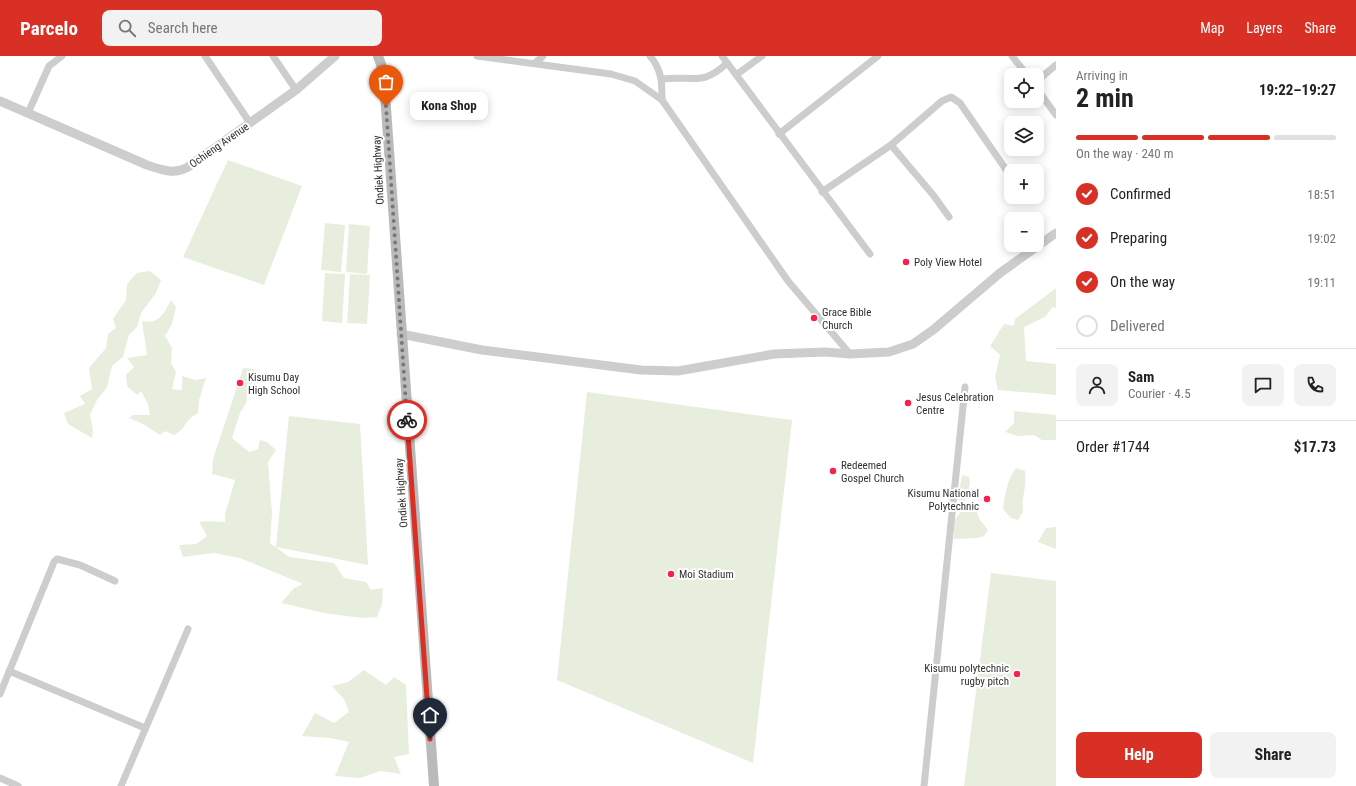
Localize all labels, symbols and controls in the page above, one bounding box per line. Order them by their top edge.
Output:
search box [102,10,382,46]
text: Parcelo [20,17,78,40]
icon: search [116,17,138,39]
text: Search here [148,19,218,37]
text: Map [1200,20,1224,36]
text: Layers [1246,20,1283,36]
text: Share [1305,20,1336,36]
pin [369,65,403,106]
map controls [1004,68,1044,252]
button: locate [1004,68,1044,108]
text: Arriving in [1076,68,1128,83]
icon: bag [375,71,397,93]
text: 19:22–19:27 [1259,81,1336,99]
text: 2 min [1076,83,1134,113]
callout: Kona Shop [410,92,488,120]
text: Kona Shop [421,98,477,113]
button: layers [1004,116,1044,156]
street label: Ochieng Avenue [187,120,252,171]
street label: Ondiek Highway [370,134,387,205]
text: On the way · 240 m [1076,146,1173,161]
button: + [1004,164,1044,204]
icon: check [1076,183,1098,205]
text: Confirmed [1110,185,1171,203]
text: 18:51 [1307,187,1336,202]
button: − [1004,212,1044,252]
icon: check [1076,227,1098,249]
text: Preparing [1110,229,1167,247]
text: 19:02 [1307,231,1336,246]
place label: Poly View Hotel [914,256,982,269]
marker: Poly View Hotel [901,257,911,267]
icon: check [1076,271,1098,293]
text: On the way [1110,273,1175,291]
text: 19:11 [1307,275,1336,290]
place label: Grace Bible Church [822,306,871,332]
marker: Grace Bible Church [809,313,819,323]
text: Delivered [1110,317,1165,335]
button: person [1076,364,1118,406]
button: chat [1242,364,1284,406]
button: phone [1294,364,1336,406]
text: Sam [1128,368,1154,386]
place label: Kisumu Day High School [248,371,300,397]
marker: Kisumu Day High School [235,378,245,388]
text: Courier · 4.5 [1128,386,1191,401]
place label: Jesus Celebration Centre [916,391,994,417]
marker: Jesus Celebration Centre [903,398,913,408]
courier [387,400,427,440]
icon: bike [396,409,418,431]
text: Order #1744 [1076,438,1150,456]
text: $17.73 [1294,438,1336,456]
street label: Ondiek Highway [393,457,410,528]
place label: Redeemed Gospel Church [841,459,904,485]
marker: Redeemed Gospel Church [828,466,838,476]
place label: Kisumu National Polytechnic [908,487,979,513]
marker: Kisumu National Polytechnic [982,494,992,504]
place label: Moi Stadium [679,568,734,581]
marker: Moi Stadium [666,569,676,579]
place label: Kisumu polytechnic rugby pitch [924,662,1009,688]
marker: Kisumu polytechnic rugby pitch [1012,669,1022,679]
pin [413,698,447,739]
icon: home [419,704,441,726]
button: Help [1076,732,1202,778]
button: Share [1210,732,1336,778]

